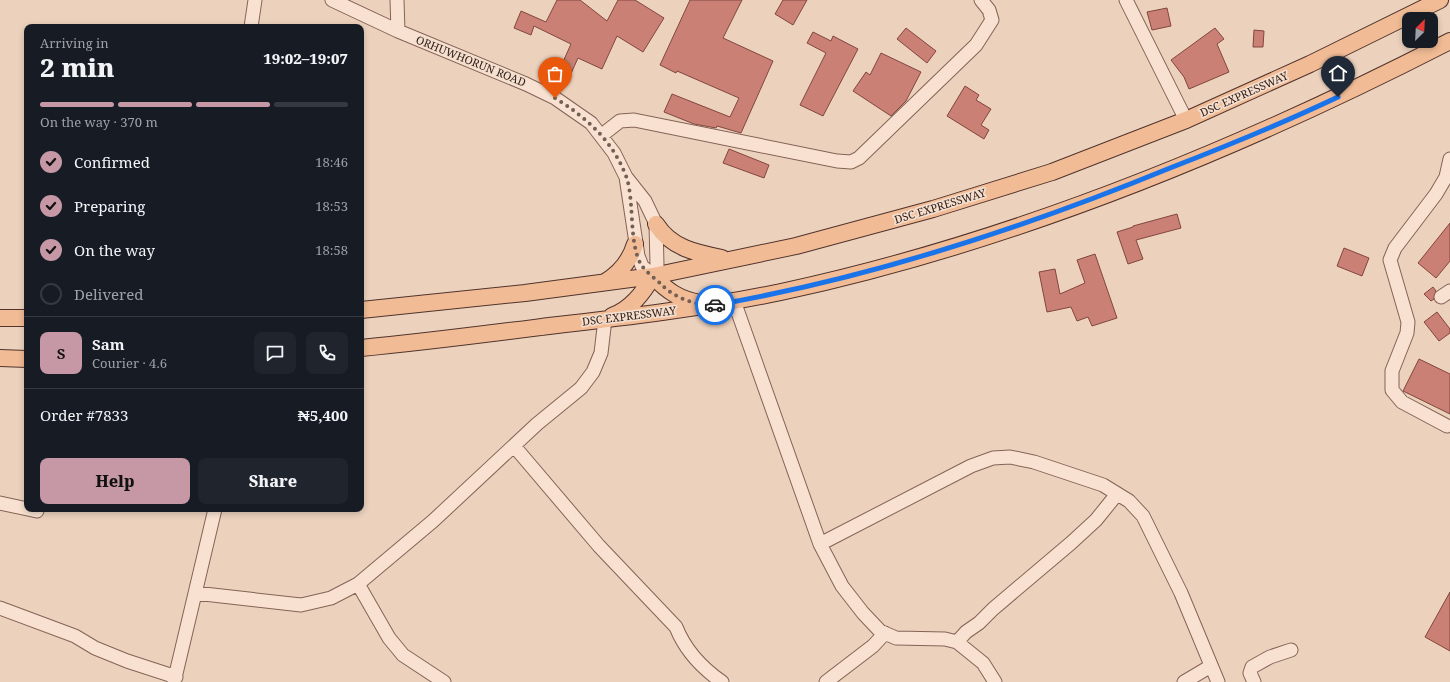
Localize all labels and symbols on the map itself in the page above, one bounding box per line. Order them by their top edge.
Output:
north arrow [1402,12,1438,48]
street label: ORHUWHORUN ROAD [414,32,528,89]
pin [1321,56,1355,97]
pin [538,57,572,98]
street label: DSC EXPRESSWAY [1197,67,1290,120]
street label: DSC EXPRESSWAY [892,184,987,227]
courier [695,285,735,325]
street label: DSC EXPRESSWAY [581,302,677,329]

